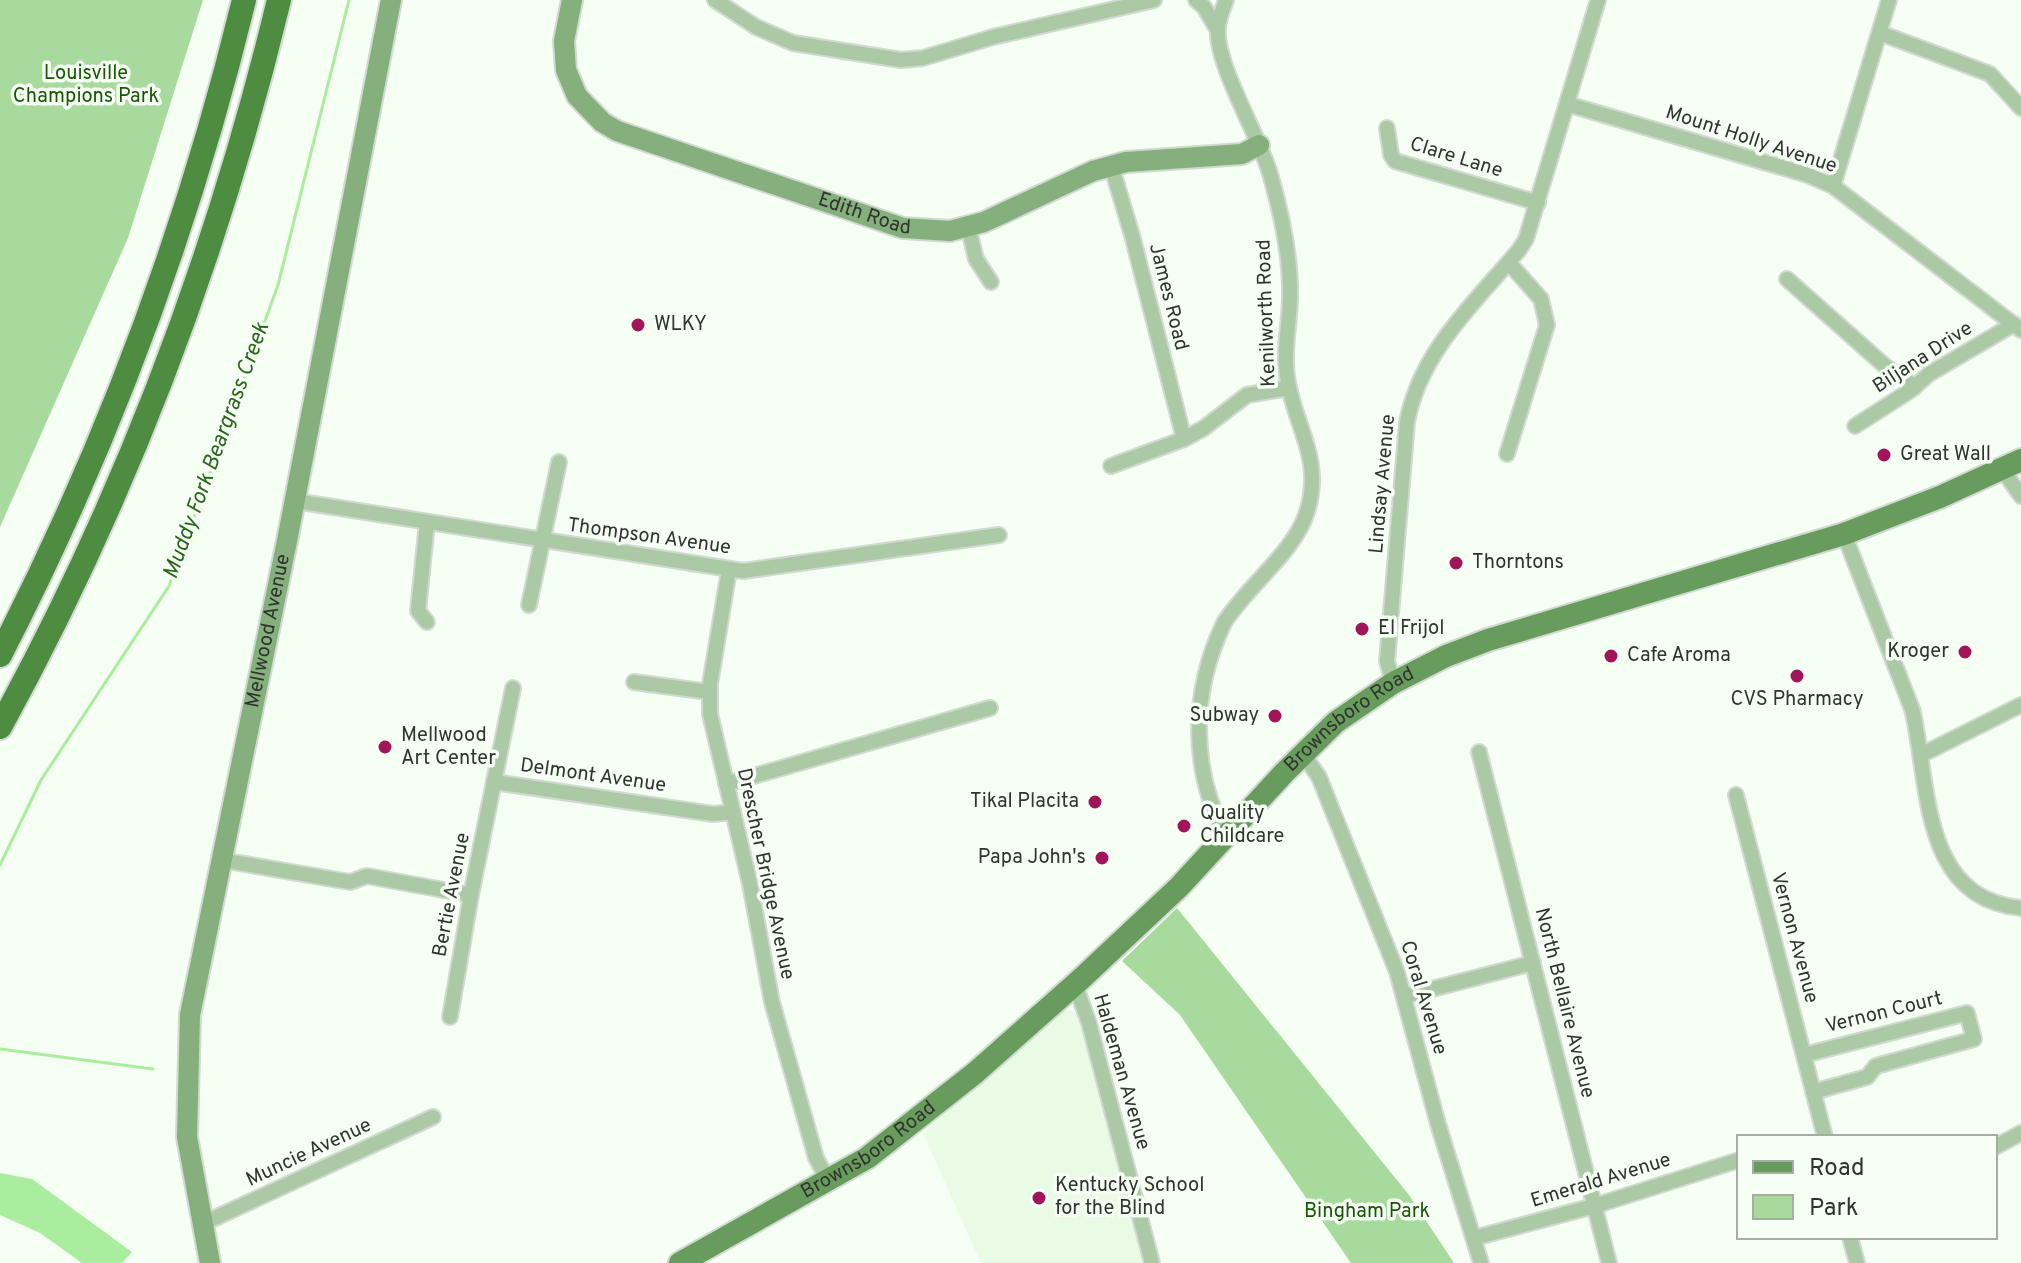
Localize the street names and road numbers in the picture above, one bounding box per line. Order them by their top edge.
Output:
street label: Mount Holly Avenue [1662,100,1840,180]
street label: Clare Lane [1406,132,1506,184]
street label: Edith Road [814,187,912,241]
street label: Kenilworth Road [1251,239,1283,387]
street label: James Road [1142,241,1194,353]
street label: Biljana Drive [1868,316,1978,400]
street label: Lindsay Avenue [1364,413,1402,555]
street label: Thompson Avenue [566,513,732,561]
street label: Mellwood Avenue [240,552,297,710]
street label: Brownsboro Road [1279,661,1419,778]
street label: Delmont Avenue [518,753,668,799]
street label: Drescher Bridge Avenue [730,766,800,982]
street label: Bertie Avenue [427,831,477,959]
street label: Vernon Avenue [1764,870,1824,1006]
street label: North Bellaire Avenue [1528,905,1600,1101]
street label: Coral Avenue [1393,938,1453,1058]
street label: Vernon Court [1823,986,1945,1040]
street label: Haldeman Avenue [1086,991,1156,1153]
street label: Brownsboro Road [796,1095,942,1205]
street label: Muncie Avenue [242,1113,376,1193]
street label: Emerald Avenue [1528,1147,1674,1215]

